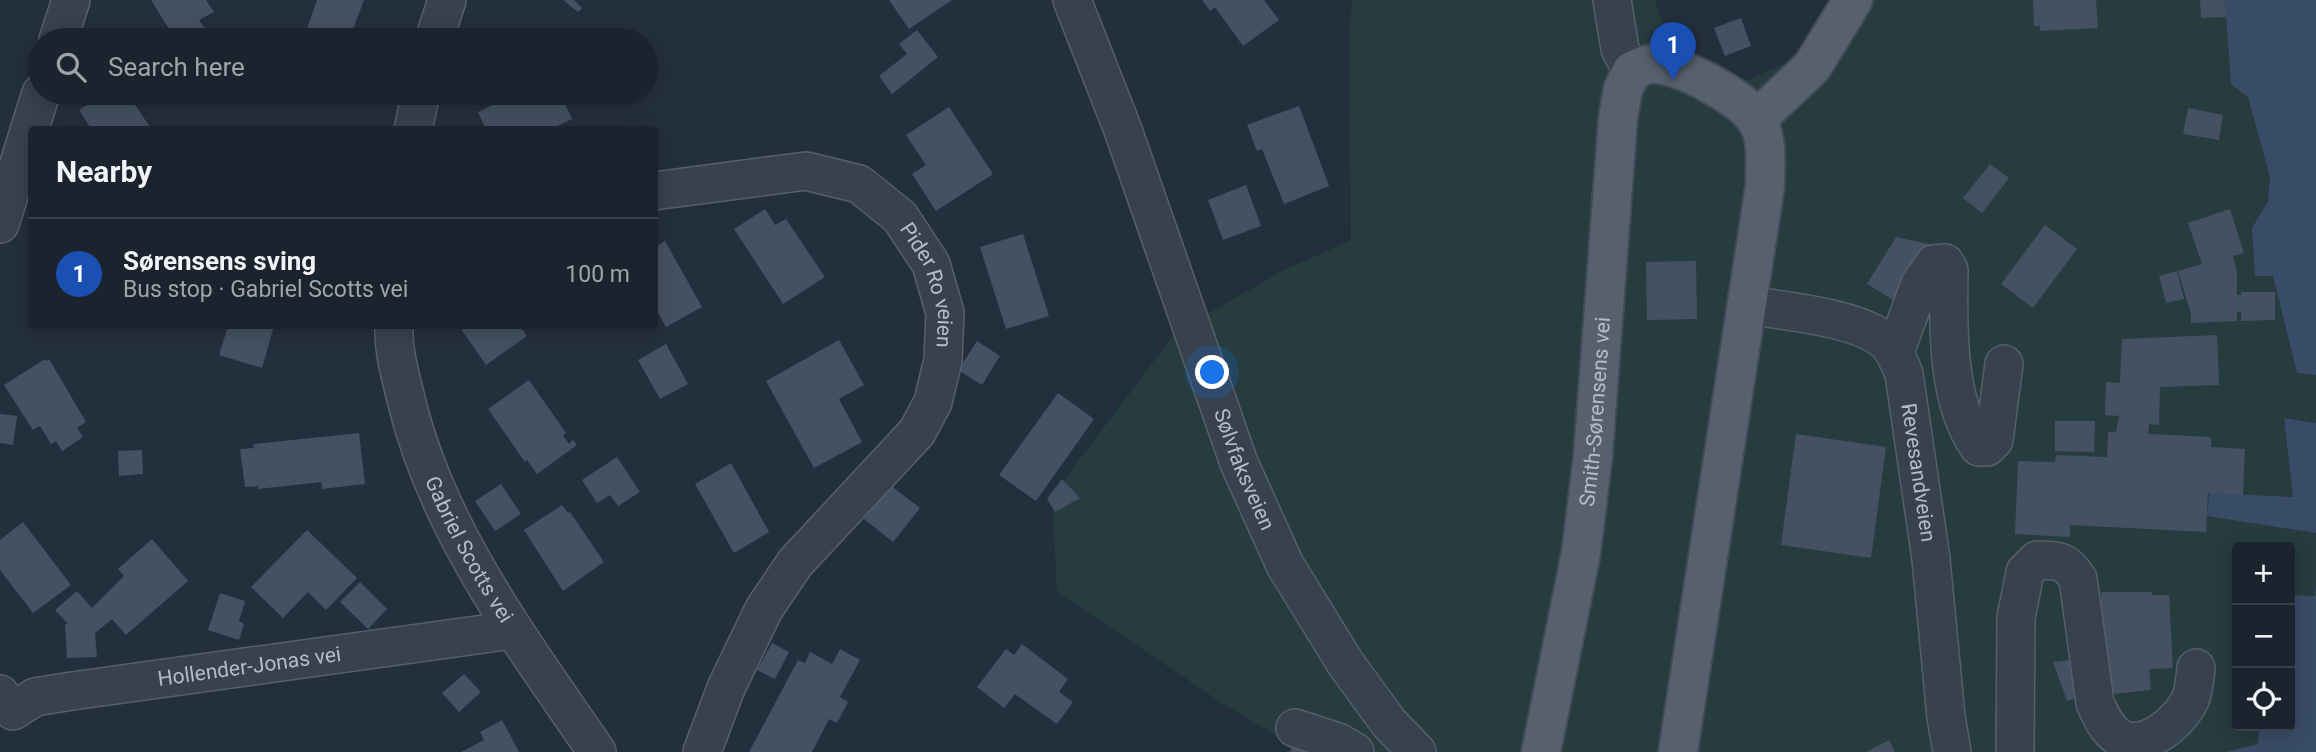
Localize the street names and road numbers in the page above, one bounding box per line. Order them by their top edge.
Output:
street label: Pider Ro veien [895,218,957,348]
street label: Smith-Sørensens vei [1575,316,1615,508]
street label: Revesandveien [1896,402,1940,543]
street label: Sølvfaksveien [1209,405,1280,534]
street label: Gabriel Scotts vei [420,473,518,627]
street label: Hollender-Jonas vei [156,642,343,691]

